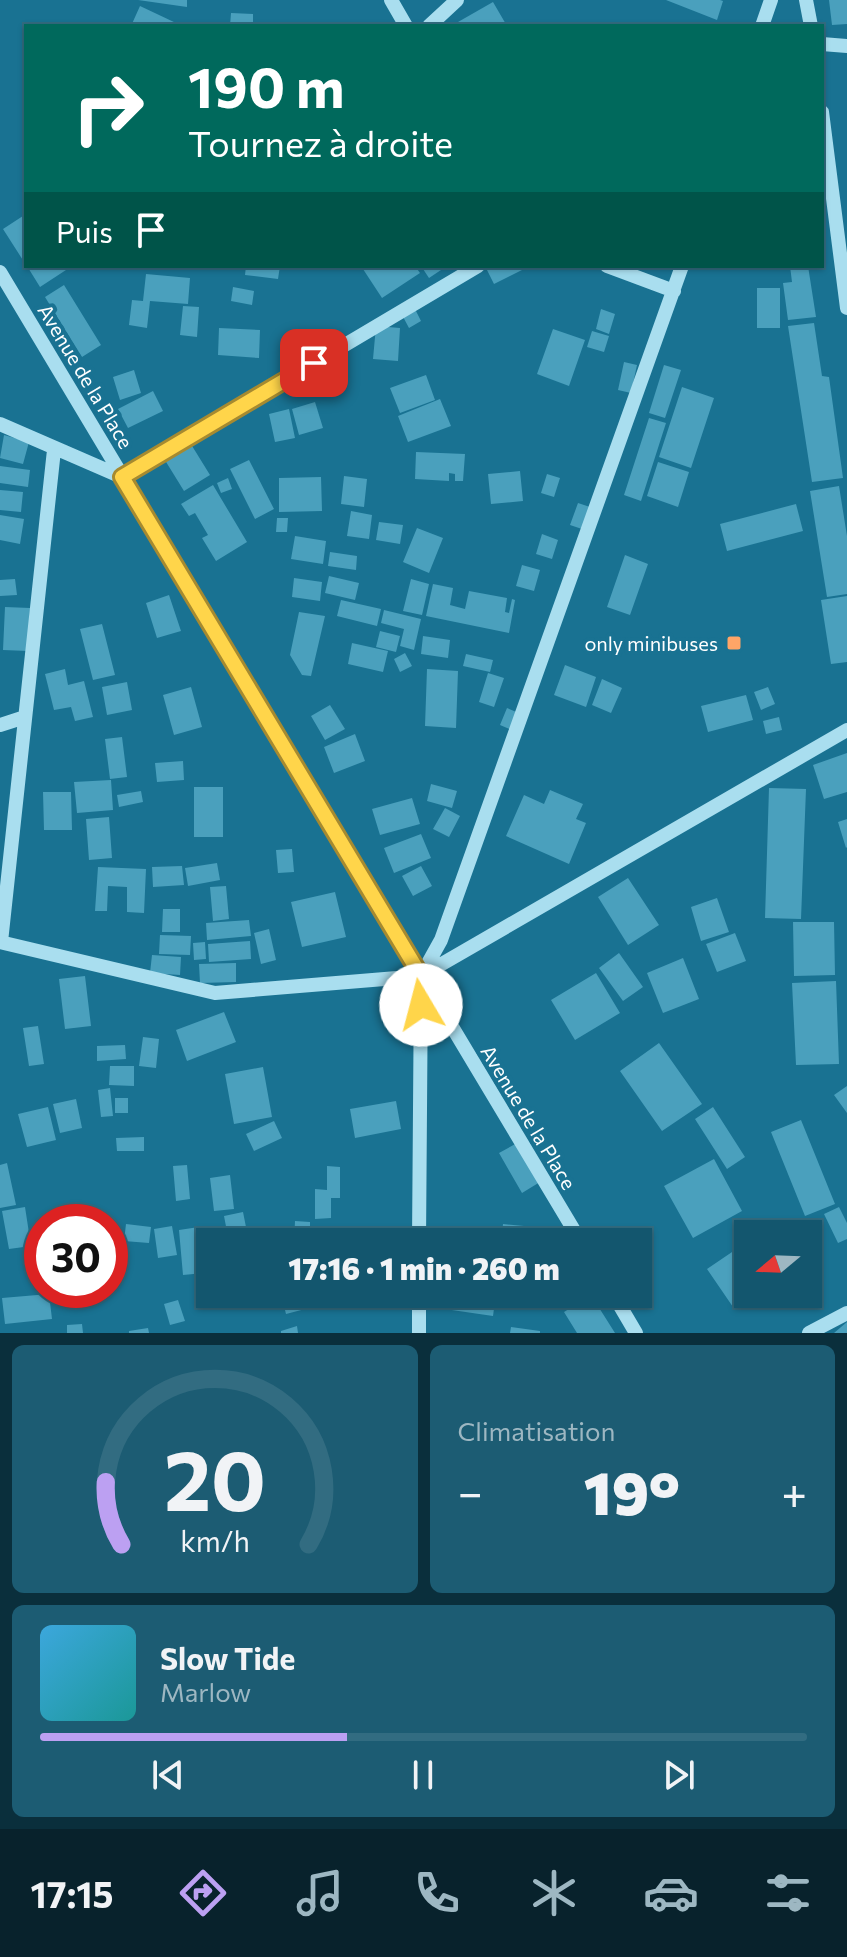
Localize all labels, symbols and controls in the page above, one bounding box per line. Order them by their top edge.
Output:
text: 190 m [188,51,345,120]
icon: right [56,56,160,160]
text: Tournez à droite [188,120,453,164]
icon: arrive [129,208,173,252]
text: Puis [56,212,113,249]
street label: Avenue de la Place [33,299,139,453]
pin [280,329,348,397]
icon: arrive [292,341,336,385]
place label: only minibuses [584,631,718,655]
marker: only minibuses [725,634,743,652]
position arrow [379,963,463,1047]
street label: Avenue de la Place [476,1040,582,1194]
speed limit sign: 30 [24,1204,128,1308]
north arrow [734,1220,822,1308]
map controls [734,1220,822,1308]
text: 17:16 · 1 min · 260 m [288,1249,560,1286]
text: Climatisation [458,1415,615,1446]
text: 20 [164,1426,266,1528]
text: 19° [584,1454,680,1527]
text: − [458,1464,483,1518]
text: + [781,1464,807,1518]
text: km/h [180,1523,250,1558]
text: Slow Tide [160,1639,295,1676]
text: Marlow [160,1676,251,1707]
icon: previous [146,1753,190,1797]
icon: pause [401,1753,445,1797]
icon: next [657,1753,701,1797]
icon: directions [175,1865,231,1921]
icon: music [292,1865,348,1921]
icon: phone [409,1865,465,1921]
icon: climate [526,1865,582,1921]
icon: car [643,1865,699,1921]
icon: filters [760,1865,816,1921]
text: 17:15 [31,1871,113,1915]

